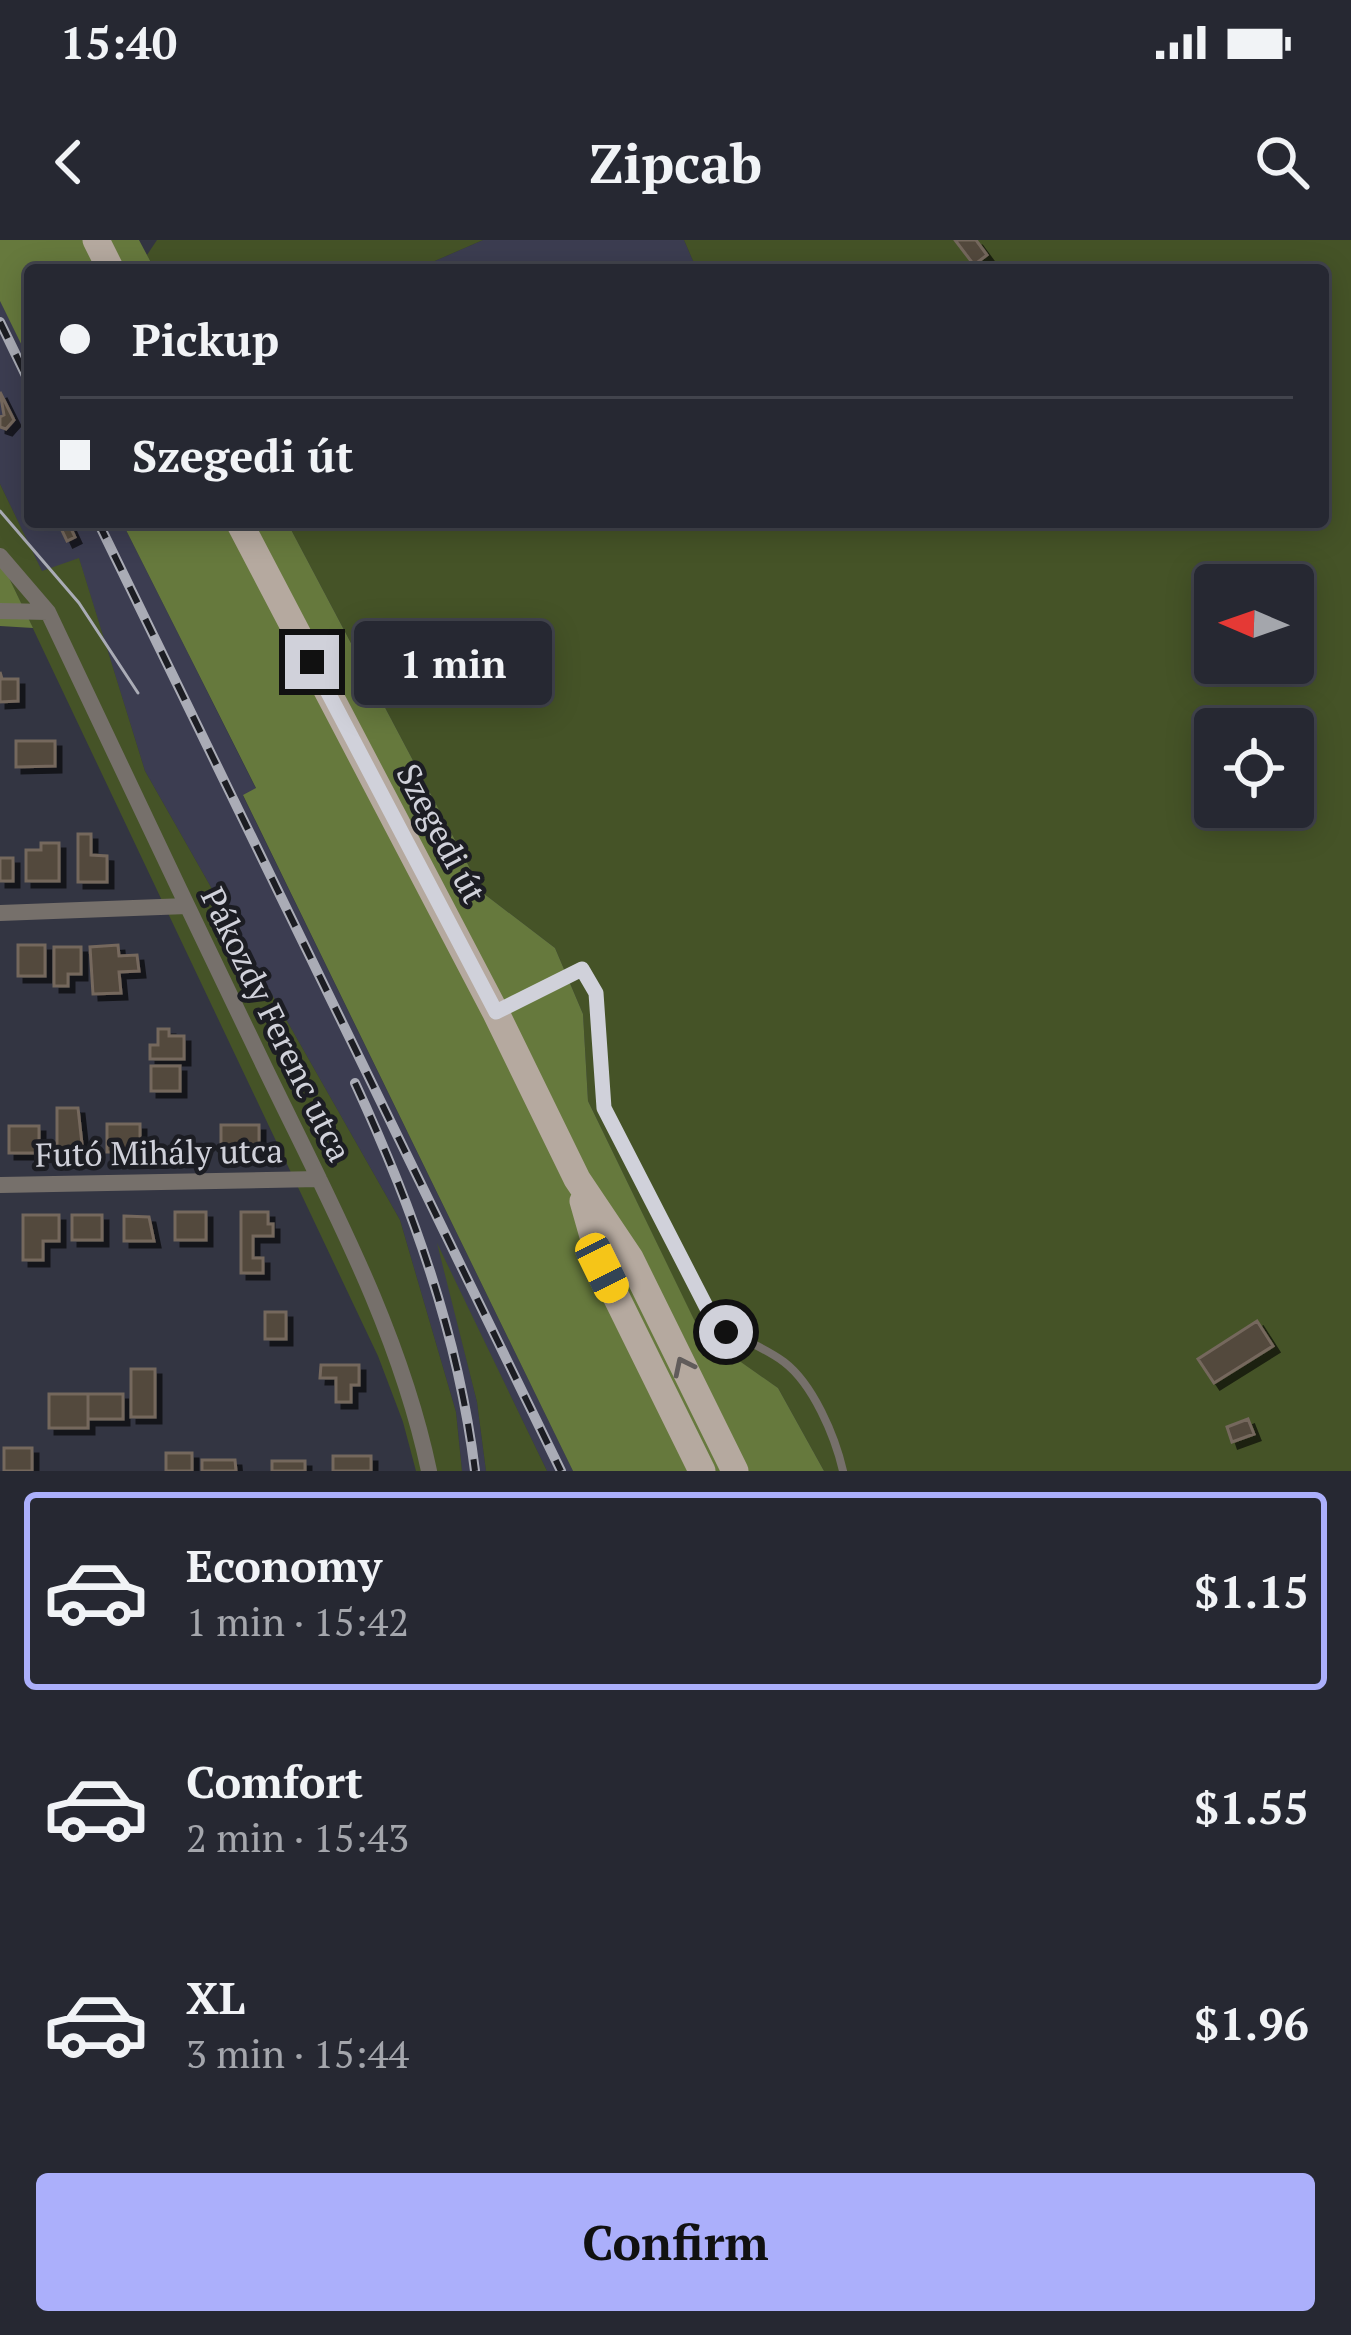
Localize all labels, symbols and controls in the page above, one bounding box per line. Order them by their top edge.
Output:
text: 15:40 [60,12,177,72]
text: Zipcab [589,127,762,198]
icon: back [36,129,102,195]
icon: search [1249,129,1315,195]
text: Pickup [132,309,279,369]
text: Szegedi út [132,425,353,485]
north arrow [1194,564,1314,684]
map controls [1194,564,1314,828]
callout: 1 min [354,620,552,704]
route end [285,635,339,689]
text: 1 min [400,637,506,689]
button: locate [1194,708,1314,828]
street label: Szegedi út [387,756,497,910]
street label: Pákozdy Ferenc utca [192,880,362,1168]
street label: Futó Mihály utca [35,1128,283,1176]
car [570,1228,634,1308]
route start [699,1305,753,1359]
one-way arrow [674,1357,697,1378]
text: Economy [186,1535,382,1595]
icon: car [42,1537,150,1645]
text: $1.15 [1194,1561,1309,1621]
text: 1 min · 15:42 [186,1595,409,1647]
text: Comfort [186,1751,363,1811]
icon: car [42,1753,150,1861]
text: $1.55 [1194,1777,1309,1837]
text: 2 min · 15:43 [186,1811,409,1863]
text: XL [186,1967,245,2027]
icon: car [42,1969,150,2077]
text: $1.96 [1194,1993,1309,2053]
text: 3 min · 15:44 [186,2027,409,2079]
button: Confirm [36,2173,1315,2311]

